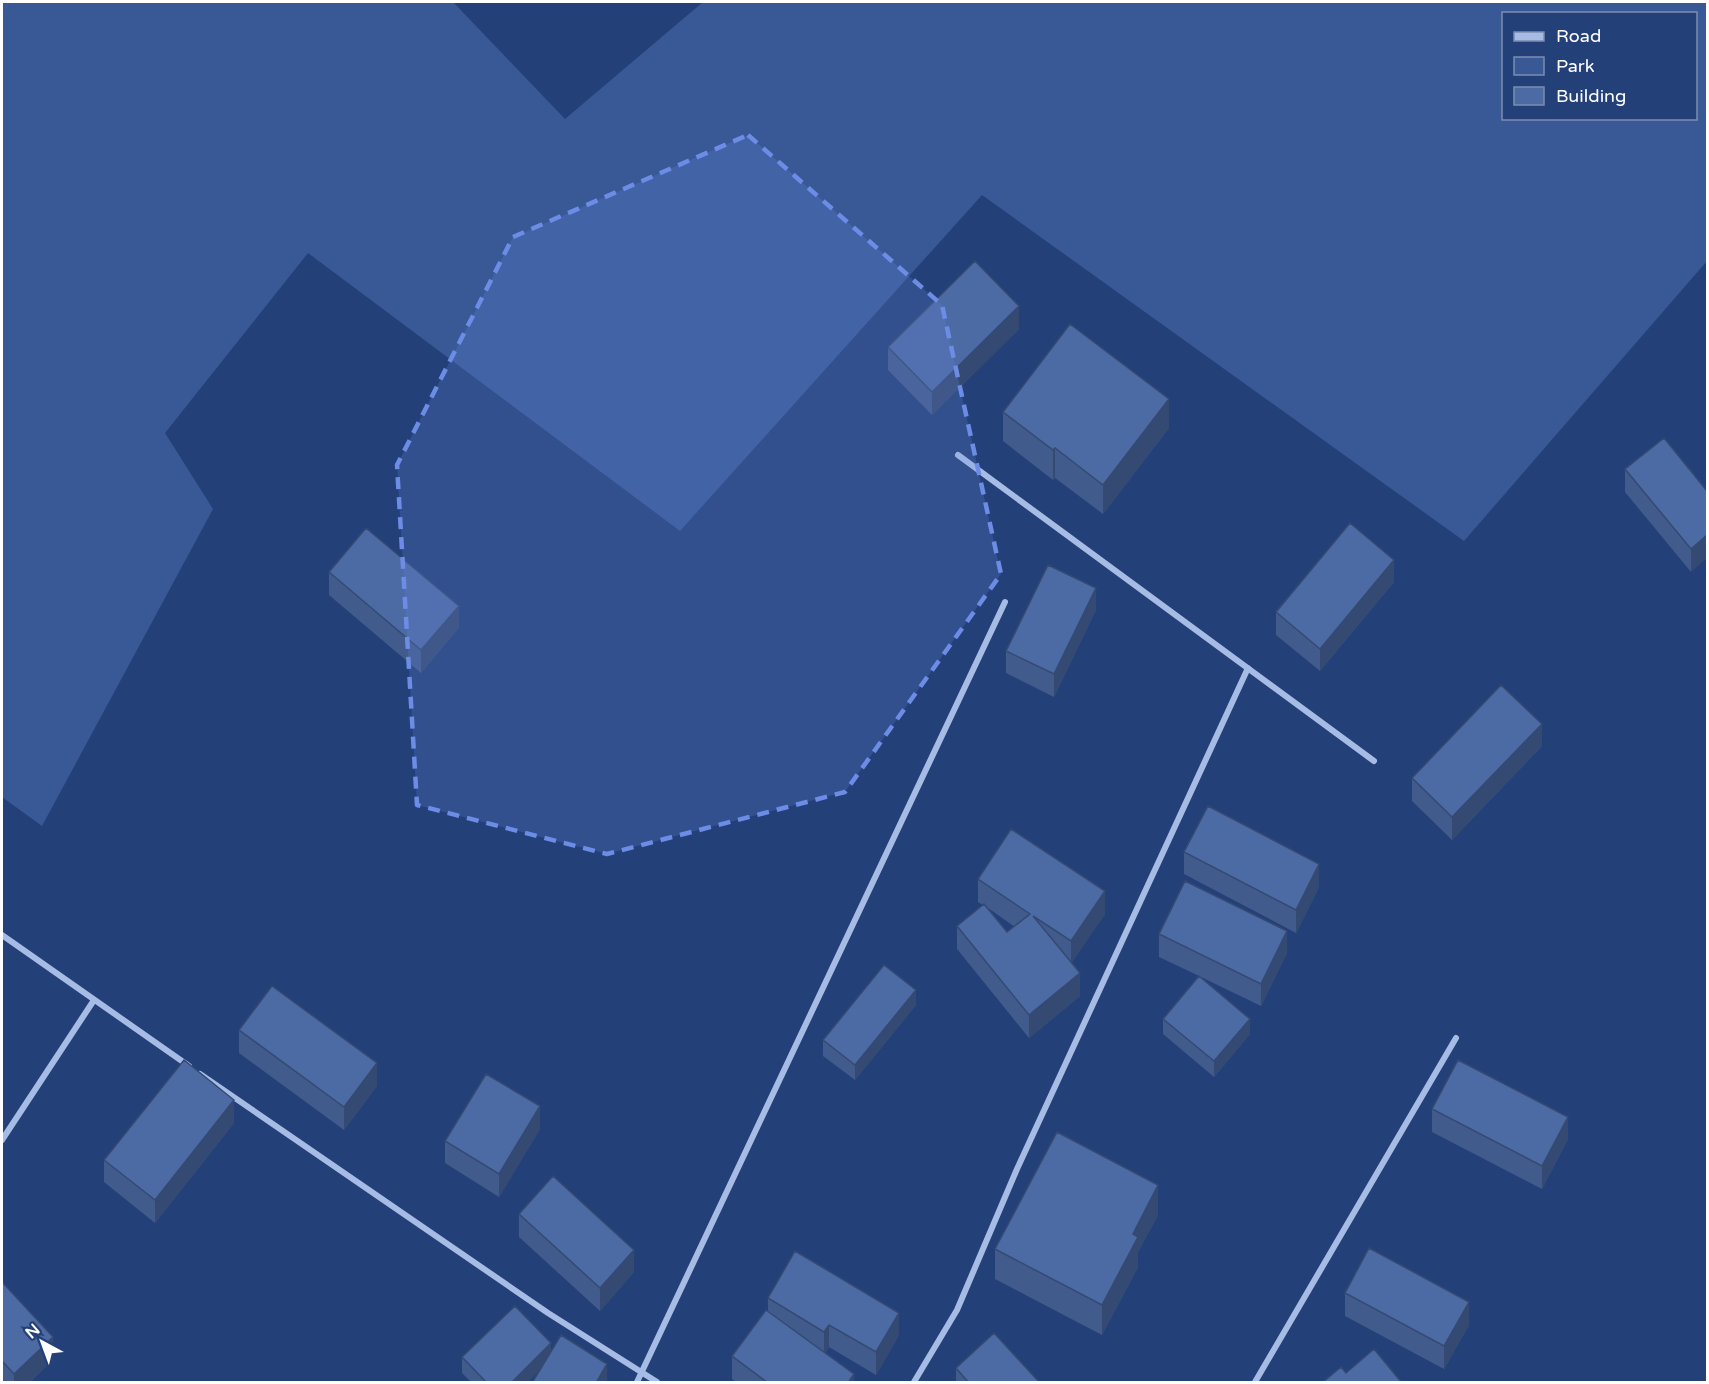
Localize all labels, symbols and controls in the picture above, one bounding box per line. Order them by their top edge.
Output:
legend [1502,12,1697,120]
text: Road [1556,25,1601,47]
text: Park [1556,55,1595,77]
text: Building [1556,85,1626,107]
north arrow [12,1312,72,1372]
text: N [21,1320,44,1343]

